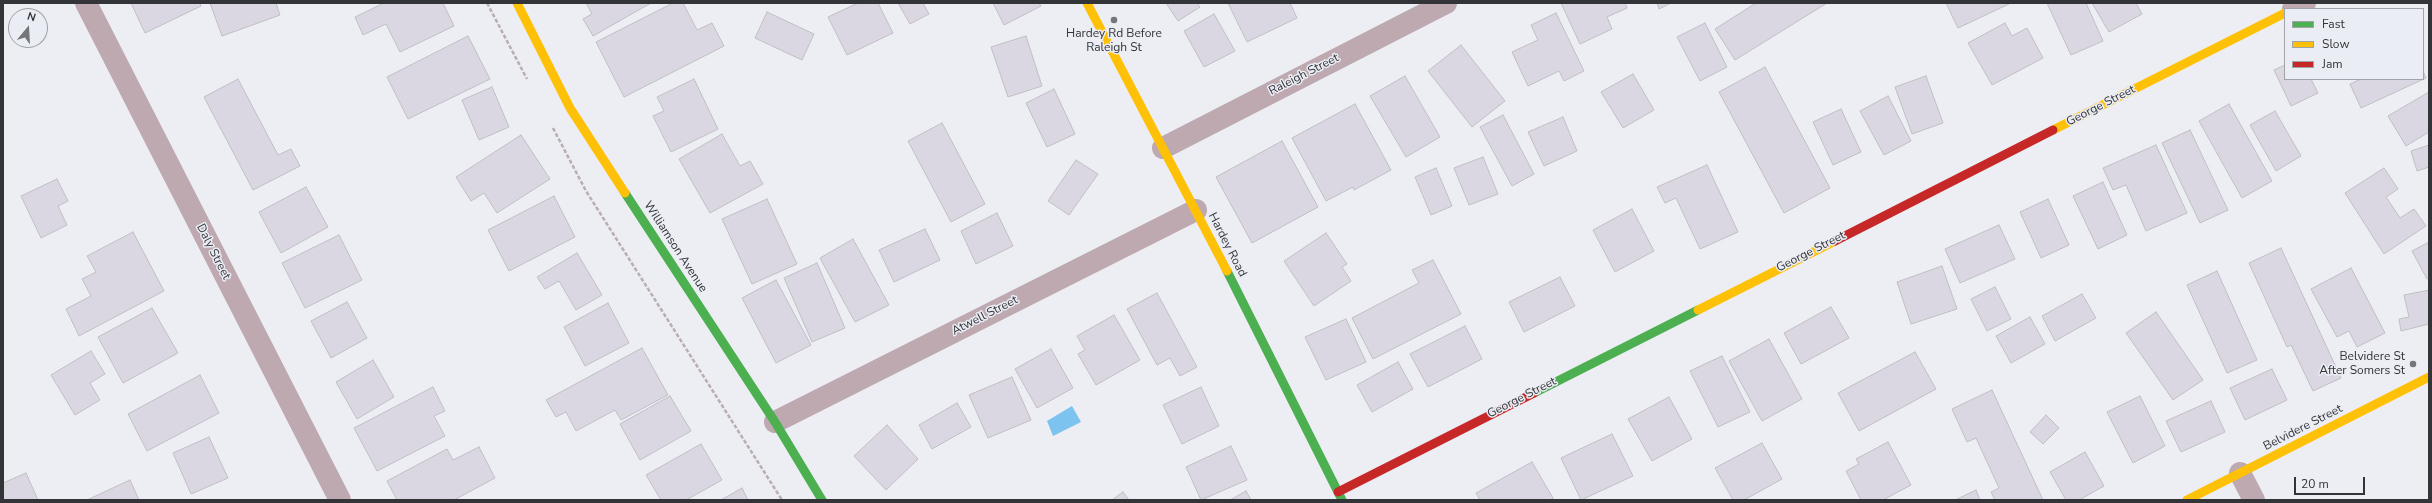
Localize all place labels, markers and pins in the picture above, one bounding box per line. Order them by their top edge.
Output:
marker: Hardey Rd Before Raleigh St [1109,15,1119,25]
place label: Hardey Rd Before Raleigh St [1066,27,1162,55]
place label: Belvidere St After Somers St [2319,350,2405,378]
marker: Belvidere St After Somers St [2408,359,2418,369]

